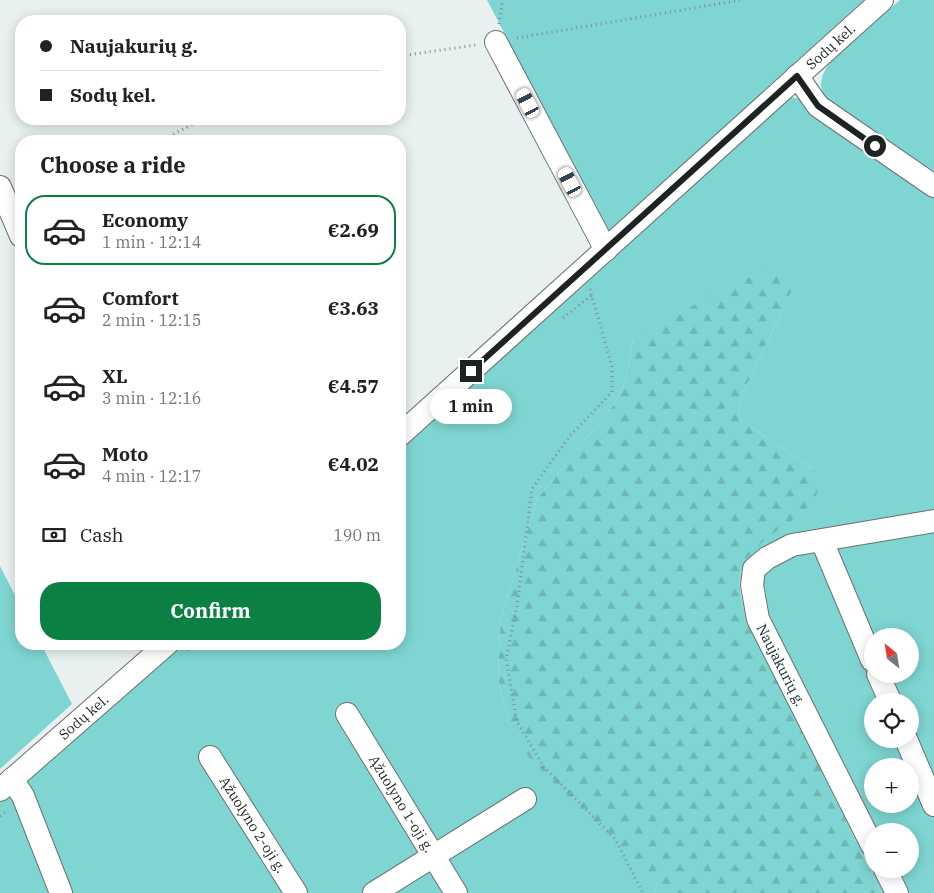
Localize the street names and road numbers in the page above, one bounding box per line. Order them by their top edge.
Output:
street label: Sodų kel. [802,20,859,73]
street label: Naujakurių g. [753,621,809,709]
street label: Sodų kel. [55,690,112,744]
street label: Ąžuolyno 1-oji g. [365,752,438,856]
street label: Ąžuolyno 2-oji g. [216,773,290,876]

